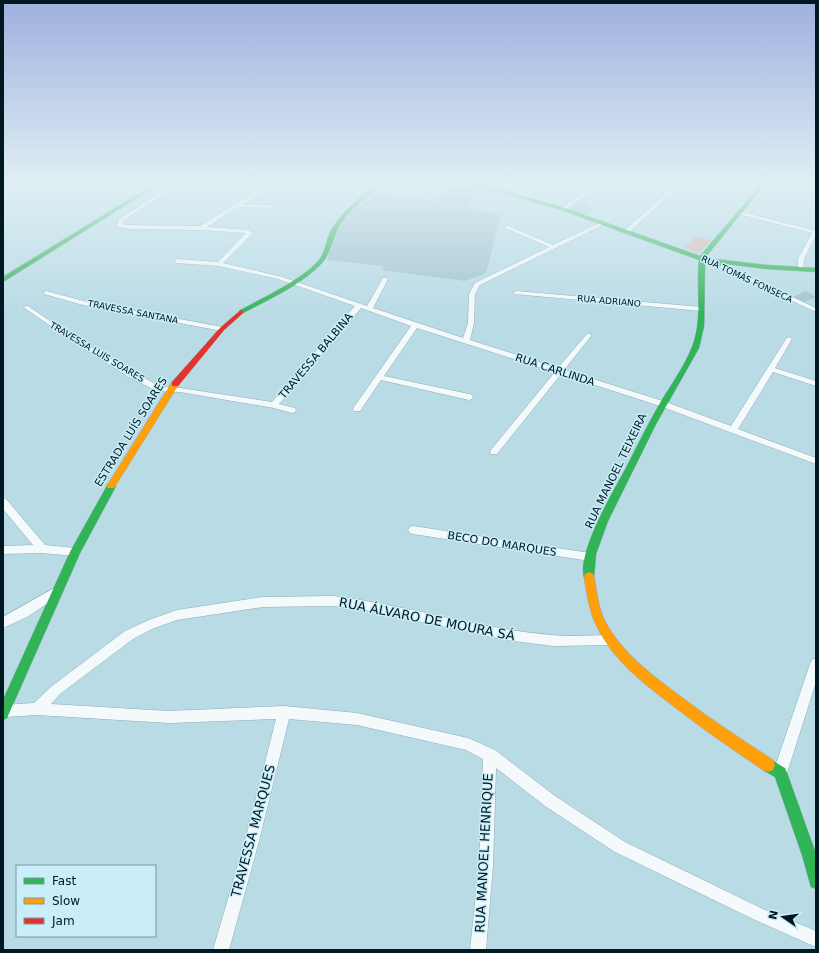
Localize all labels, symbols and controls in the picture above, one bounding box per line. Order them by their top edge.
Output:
street label: RUA TOMÁS FONSECA [700,252,796,305]
street label: RUA ADRIANO [577,293,641,309]
street label: TRAVESSA SANTANA [86,298,180,326]
street label: TRAVESSA BALBINA [276,310,356,402]
street label: TRAVESSA LUÍS SOARES [47,318,147,384]
street label: RUA CARLINDA [514,351,597,389]
street label: ESTRADA LUÍS SOARES [92,375,170,489]
street label: RUA MANOEL TEIXEIRA [582,411,650,531]
street label: BECO DO MARQUES [447,529,557,559]
street label: RUA ÁLVARO DE MOURA SÁ [338,595,516,643]
street label: TRAVESSA MARQUES [228,763,278,900]
street label: RUA MANOEL HENRIQUE [472,773,496,933]
legend [16,865,156,937]
text: Fast [52,874,76,888]
text: Slow [52,894,80,908]
north arrow [763,897,803,937]
text: N [766,909,781,921]
text: Jam [51,914,75,928]

